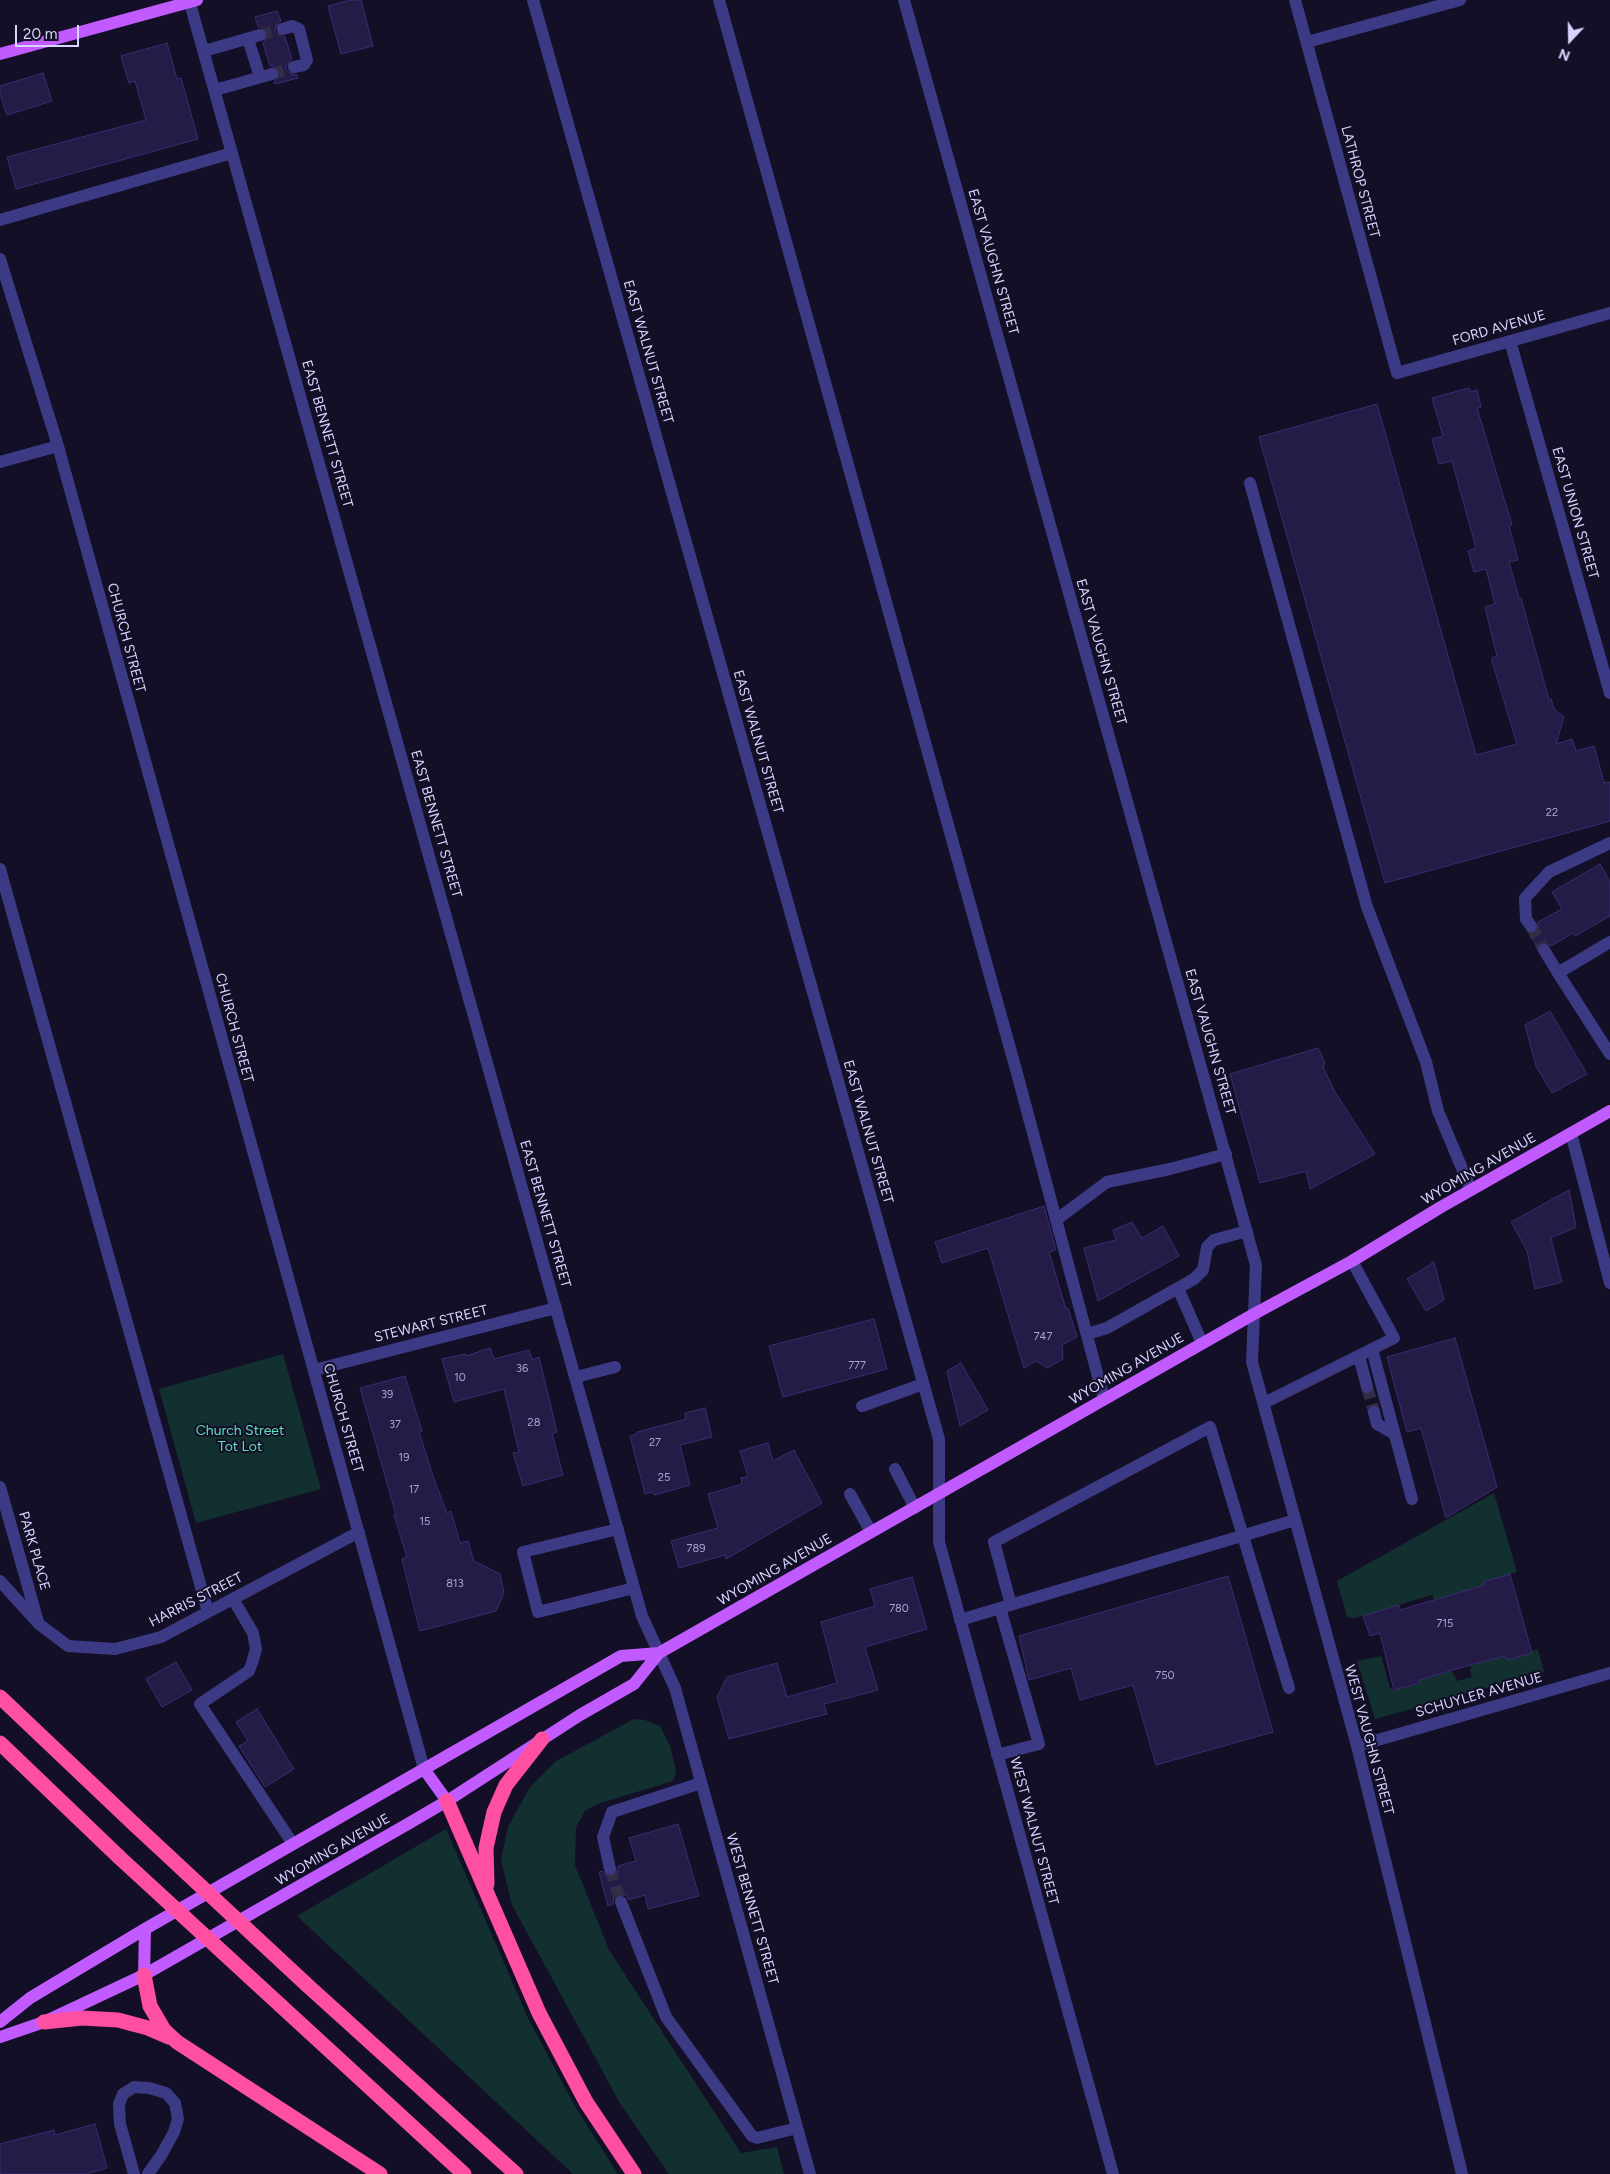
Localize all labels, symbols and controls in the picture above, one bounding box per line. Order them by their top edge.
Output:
scale bar [18,15,81,47]
north arrow [1545,15,1595,65]
text: 20 m [23,25,57,43]
text: N [1556,45,1573,64]
street label: LATHROP STREET [1337,124,1383,240]
street label: EAST VAUGHN STREET [964,187,1022,337]
street label: EAST WALNUT STREET [619,278,677,426]
street label: FORD AVENUE [1450,307,1548,349]
street label: EAST BENNETT STREET [298,358,356,510]
street label: EAST UNION STREET [1548,445,1602,581]
street label: EAST VAUGHN STREET [1072,577,1130,727]
street label: CHURCH STREET [103,581,149,695]
street label: EAST WALNUT STREET [729,668,787,816]
street label: EAST BENNETT STREET [407,748,465,900]
house number: 22 [1546,806,1558,820]
street label: EAST VAUGHN STREET [1181,967,1239,1117]
street label: CHURCH STREET [211,971,257,1085]
street label: EAST WALNUT STREET [839,1058,897,1206]
street label: WYOMING AVENUE [1419,1129,1539,1209]
street label: EAST BENNETT STREET [516,1138,574,1290]
street label: STEWART STREET [373,1302,489,1346]
street label: WYOMING AVENUE [1067,1329,1187,1409]
house number: 747 [1034,1330,1052,1344]
house number: 777 [848,1359,866,1373]
street label: CHURCH STREET [319,1362,367,1474]
house number: 36 [516,1362,528,1376]
house number: 10 [454,1371,466,1385]
house number: 39 [381,1388,393,1402]
house number: 28 [528,1416,540,1430]
house number: 37 [389,1418,401,1432]
park label: Church Street Tot Lot [196,1423,284,1455]
house number: 27 [649,1436,661,1450]
house number: 19 [399,1451,409,1465]
house number: 25 [658,1471,670,1485]
house number: 17 [409,1483,419,1497]
street label: PARK PLACE [15,1510,53,1592]
house number: 15 [420,1515,430,1529]
street label: WYOMING AVENUE [715,1530,835,1610]
house number: 789 [687,1542,705,1556]
street label: HARRIS STREET [146,1569,246,1631]
house number: 813 [446,1577,464,1591]
house number: 780 [889,1602,909,1616]
house number: 715 [1437,1617,1453,1631]
street label: WEST VAUGHN STREET [1341,1663,1397,1817]
house number: 750 [1155,1669,1175,1683]
street label: SCHUYLER AVENUE [1414,1669,1544,1721]
street label: WEST WALNUT STREET [1006,1755,1062,1907]
street label: WYOMING AVENUE [273,1810,393,1890]
street label: WEST BENNETT STREET [722,1831,782,1987]

